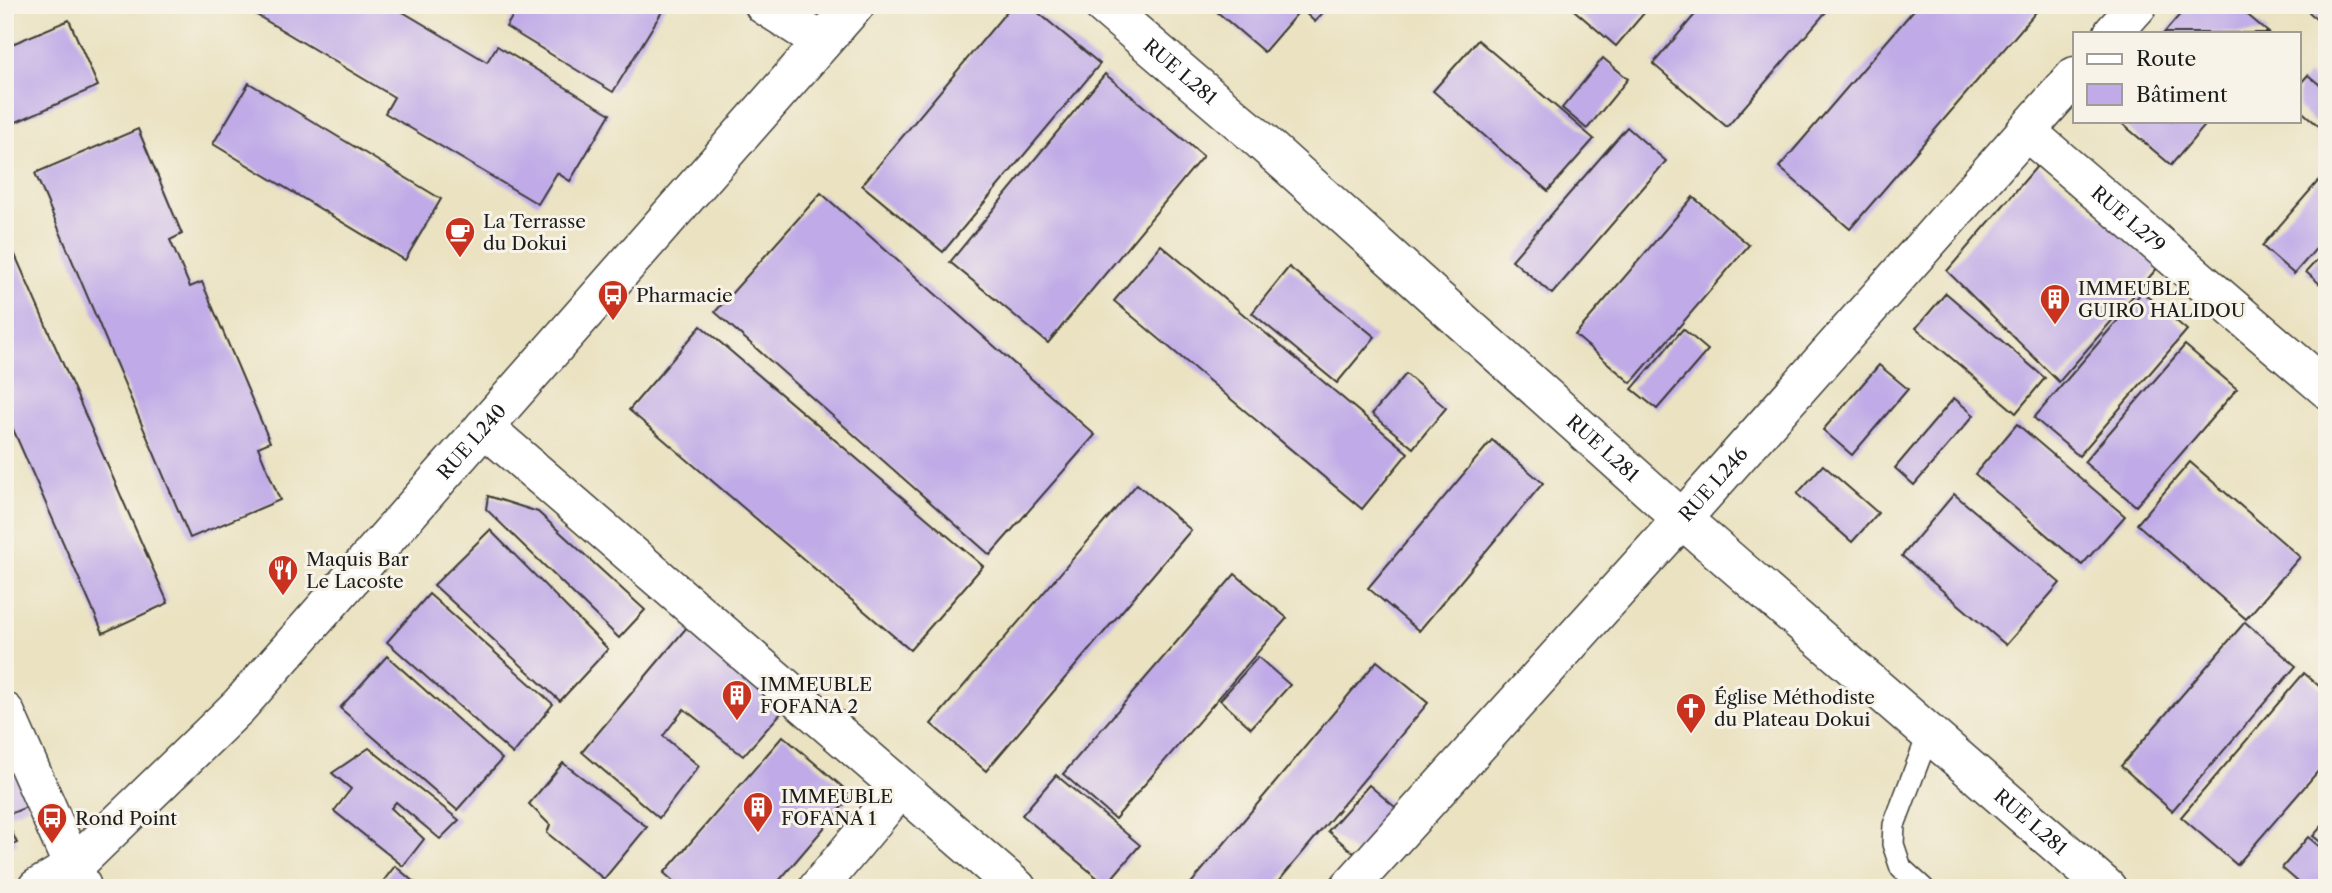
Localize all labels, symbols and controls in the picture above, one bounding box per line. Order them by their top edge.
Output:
legend [2073,32,2300,122]
street label: RUE L281 [1139,34,1221,110]
text: Route [2136,46,2196,71]
text: Bâtiment [2136,82,2228,107]
street label: RUE L279 [2086,181,2170,257]
place label: La Terrasse du Dokui [483,210,586,255]
cafe icon: La Terrasse du Dokui [443,215,477,259]
place label: IMMEUBLE GUIRO HALIDOU [2078,277,2246,322]
bus stop icon: Pharmacie [596,278,630,322]
building icon: IMMEUBLE GUIRO HALIDOU [2038,282,2072,326]
place label: Pharmacie [636,284,733,307]
street label: RUE L240 [432,399,511,484]
street label: RUE L281 [1562,410,1643,487]
street label: RUE L246 [1674,442,1753,526]
place label: Maquis Bar Le Lacoste [306,548,409,593]
restaurant icon: Maquis Bar Le Lacoste [266,553,300,597]
place label: IMMEUBLE FOFANA 2 [760,673,872,718]
building icon: IMMEUBLE FOFANA 2 [720,678,754,722]
place label: Église Méthodiste du Plateau Dokui [1714,686,1875,731]
church icon: Église Méthodiste du Plateau Dokui [1674,691,1708,735]
street label: RUE L281 [1989,784,2072,860]
place label: IMMEUBLE FOFANA 1 [781,785,893,830]
building icon: IMMEUBLE FOFANA 1 [741,790,775,834]
bus stop icon: Rond Point [35,801,69,845]
place label: Rond Point [75,807,177,830]

